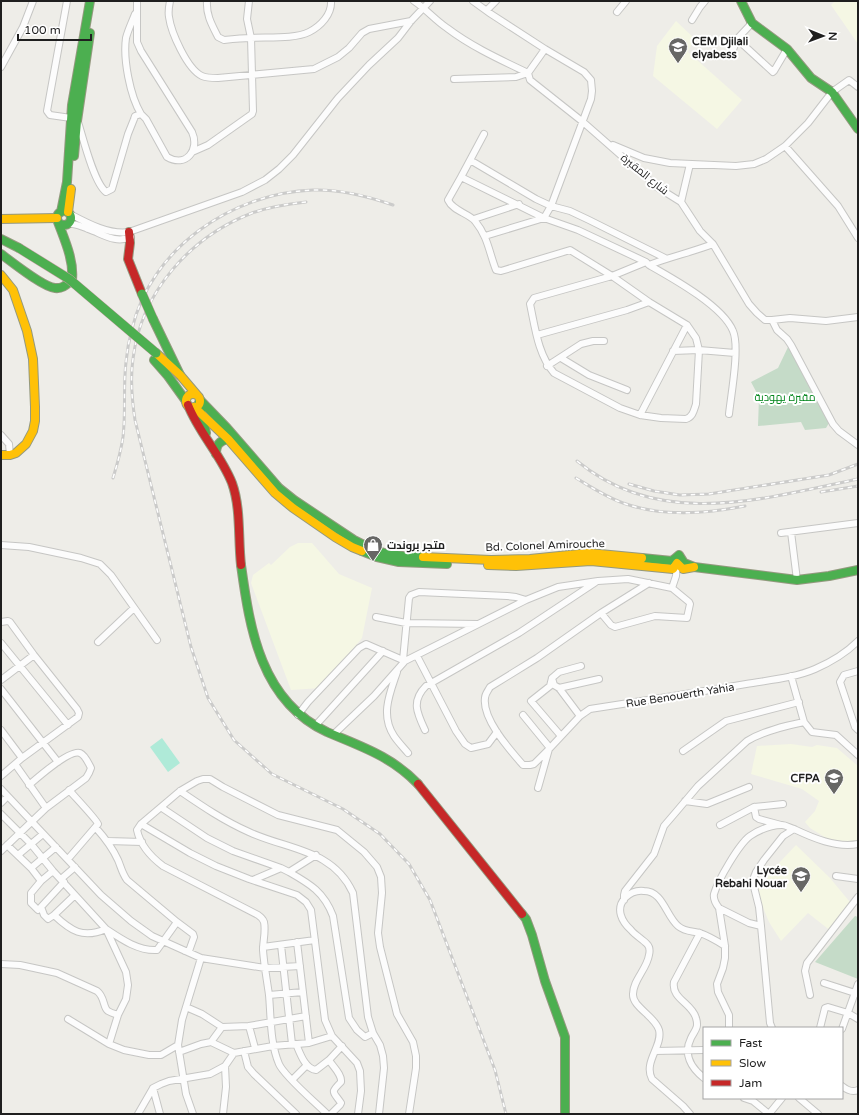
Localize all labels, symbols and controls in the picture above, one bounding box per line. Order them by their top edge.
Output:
scale bar [18,16,91,42]
north arrow [803,16,843,56]
text: 100 m [24,23,61,37]
text: N [826,32,839,41]
place label: CEM Djilali elyabess [692,35,748,62]
school or university icon: CEM Djilali elyabess [667,36,689,64]
street label: شارع المقبرة [618,151,671,198]
park label: مقبرة يهودية [754,391,816,404]
shop icon: متجر بروندت [362,534,384,562]
street label: Bd. Colonel Amirouche [485,537,605,554]
place label: متجر بروندت [387,539,445,553]
street label: Rue Benouerth Yahia [625,680,735,710]
school or university icon: CFPA [823,767,845,795]
place label: CFPA [791,772,820,785]
place label: Lycée Rebahi Nouar [715,864,788,890]
school or university icon: Lycée Rebahi Nouar [790,865,812,893]
legend [703,1027,843,1099]
text: Fast [739,1036,763,1050]
text: Slow [739,1056,766,1070]
text: Jam [739,1076,762,1090]

